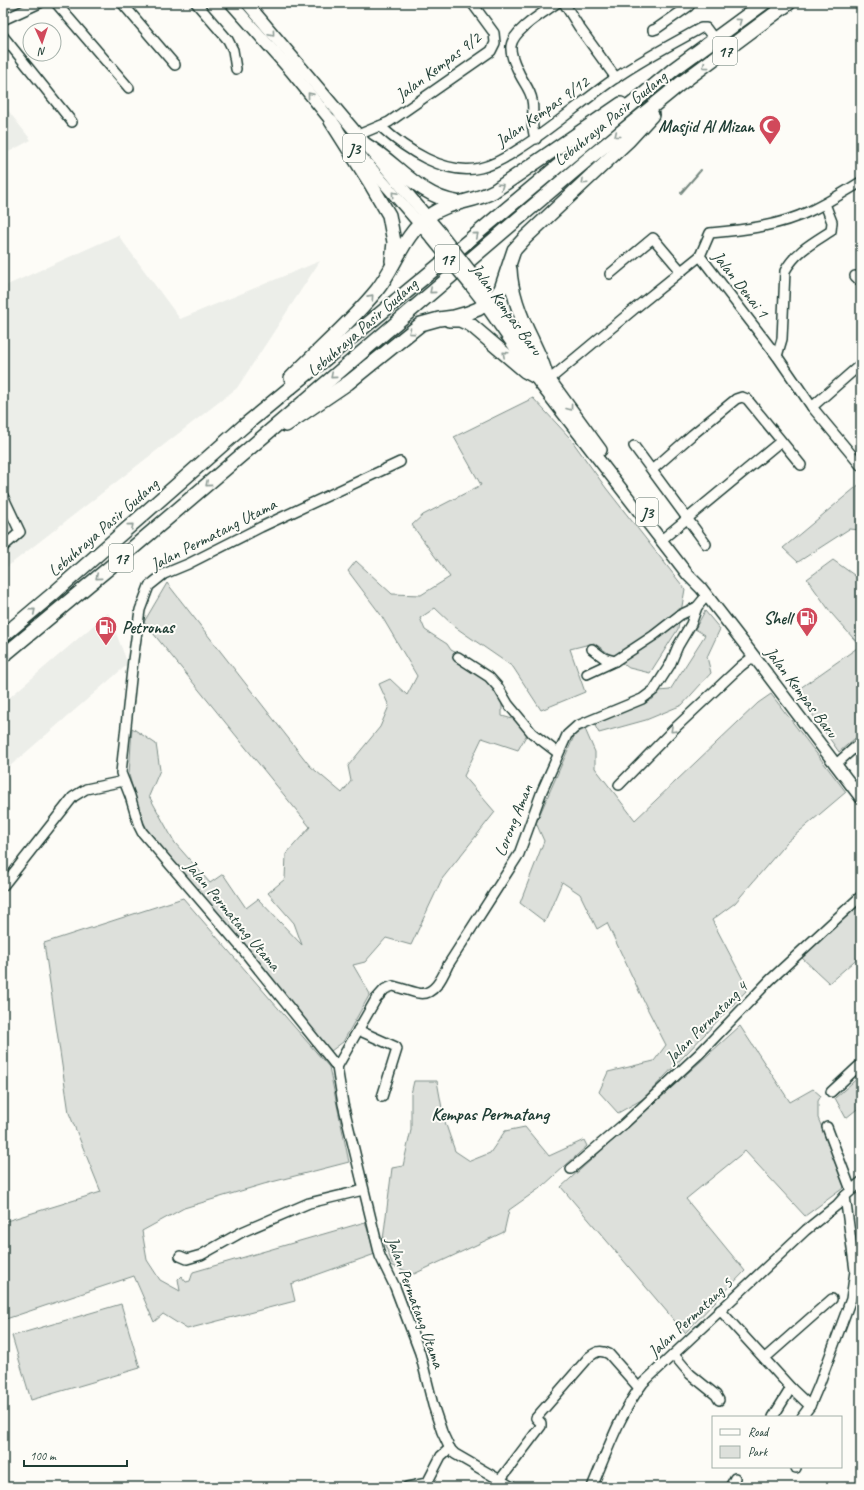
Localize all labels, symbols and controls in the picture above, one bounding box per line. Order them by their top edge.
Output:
one-way arrow [735,19,742,26]
north arrow [22,22,62,62]
street label: Jalan Kempas 9/2 [391,27,486,106]
one-way arrow [267,28,274,36]
road number: 17 [713,37,737,65]
text: N [37,45,46,59]
one-way arrow [702,61,709,68]
street label: Lebuhraya Pasir Gudang [550,66,672,170]
street label: Jalan Kempas 9/12 [491,71,594,152]
one-way arrow [308,93,315,100]
mosque icon: Masjid Al Mizan [757,113,783,146]
place label: Masjid Al Mizan [658,116,755,137]
one-way arrow [614,131,621,138]
road number: J3 [343,134,365,162]
one-way arrow [581,178,589,185]
one-way arrow [497,184,504,191]
one-way arrow [392,192,399,199]
one-way arrow [471,232,478,239]
road number: 17 [435,245,459,273]
street label: Jalan Denai 1 [707,246,774,323]
street label: Jalan Kempas Baru [466,258,548,361]
street label: Lebuhraya Pasir Gudang [303,273,423,381]
one-way arrow [429,287,436,294]
one-way arrow [366,294,373,302]
one-way arrow [408,327,415,334]
one-way arrow [502,351,510,358]
one-way arrow [330,371,337,378]
one-way arrow [565,404,572,411]
street label: Lebuhraya Pasir Gudang [44,473,164,581]
one-way arrow [205,480,212,487]
street label: Jalan Permatang Utama [146,493,281,576]
road number: J3 [636,498,658,526]
one-way arrow [126,524,134,531]
road number: 17 [109,544,133,572]
one-way arrow [95,573,102,580]
fuel station icon: Shell [794,605,820,638]
place label: Shell [763,608,795,629]
one-way arrow [28,609,36,616]
fuel station icon: Petronas [93,614,119,647]
place label: Petronas [122,617,176,638]
street label: Jalan Kempas Baru [760,642,844,743]
one-way arrow [670,726,678,733]
street label: Lorong Aman [490,781,538,859]
street label: Jalan Permatang Utama [180,855,286,976]
street label: Jalan Permatang 4 [660,975,754,1069]
district label: Kempas Permatang [431,1103,551,1125]
street label: Jalan Permatang Utama [382,1233,450,1372]
street label: Jalan Permatang 5 [643,1272,738,1363]
legend [712,1416,842,1468]
text: Road [748,1424,770,1440]
scale bar [24,1442,127,1468]
text: Park [748,1444,769,1460]
text: 100 m [30,1448,57,1464]

